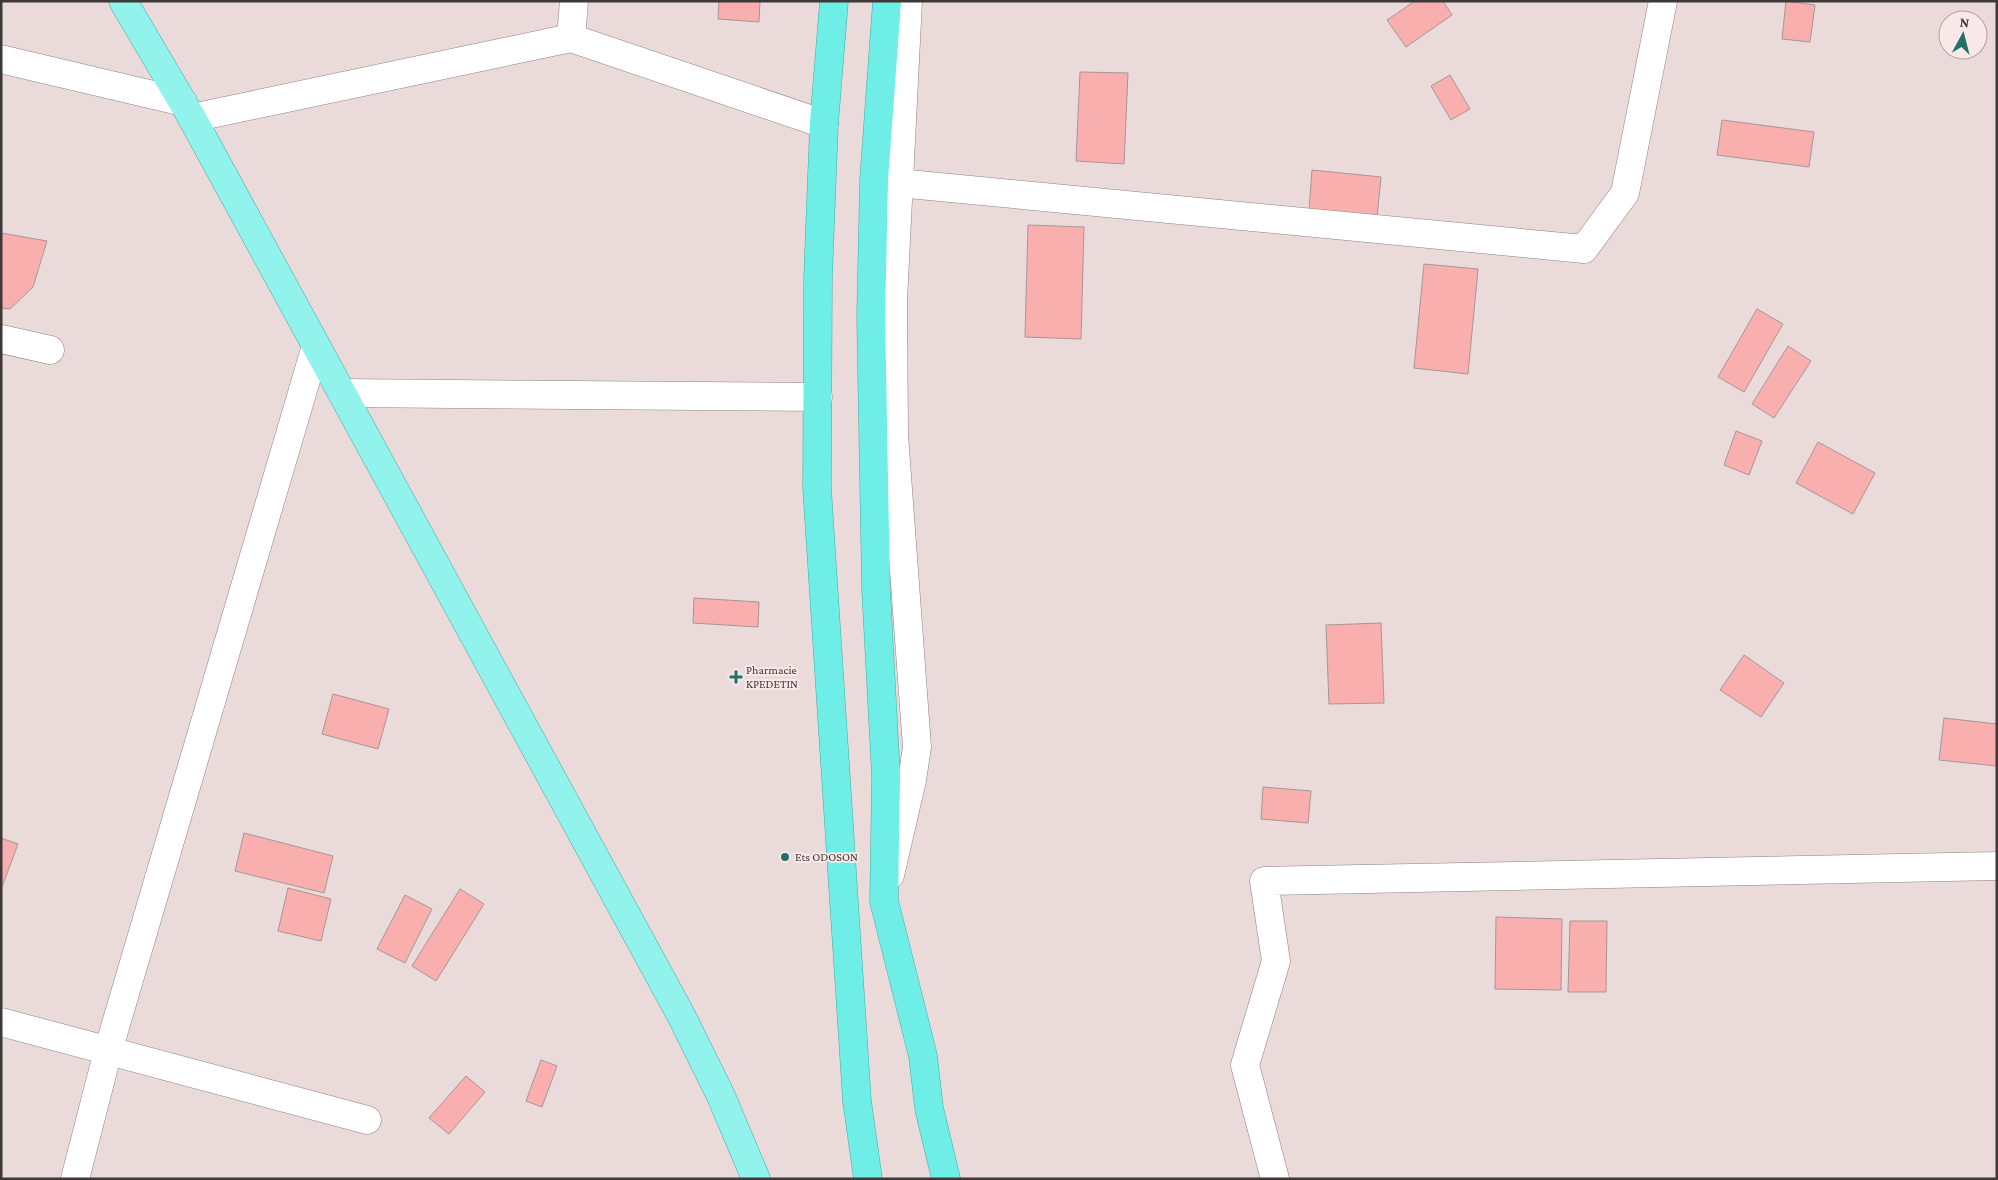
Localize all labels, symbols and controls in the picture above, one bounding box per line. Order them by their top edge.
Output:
north arrow [1938,10,1988,60]
text: N [1959,14,1971,31]
place label: Pharmacie KPEDETIN [746,663,798,691]
marker: Pharmacie KPEDETIN [730,671,742,683]
place label: Ets ODOSON [795,850,858,864]
marker: Ets ODOSON [779,851,791,863]

